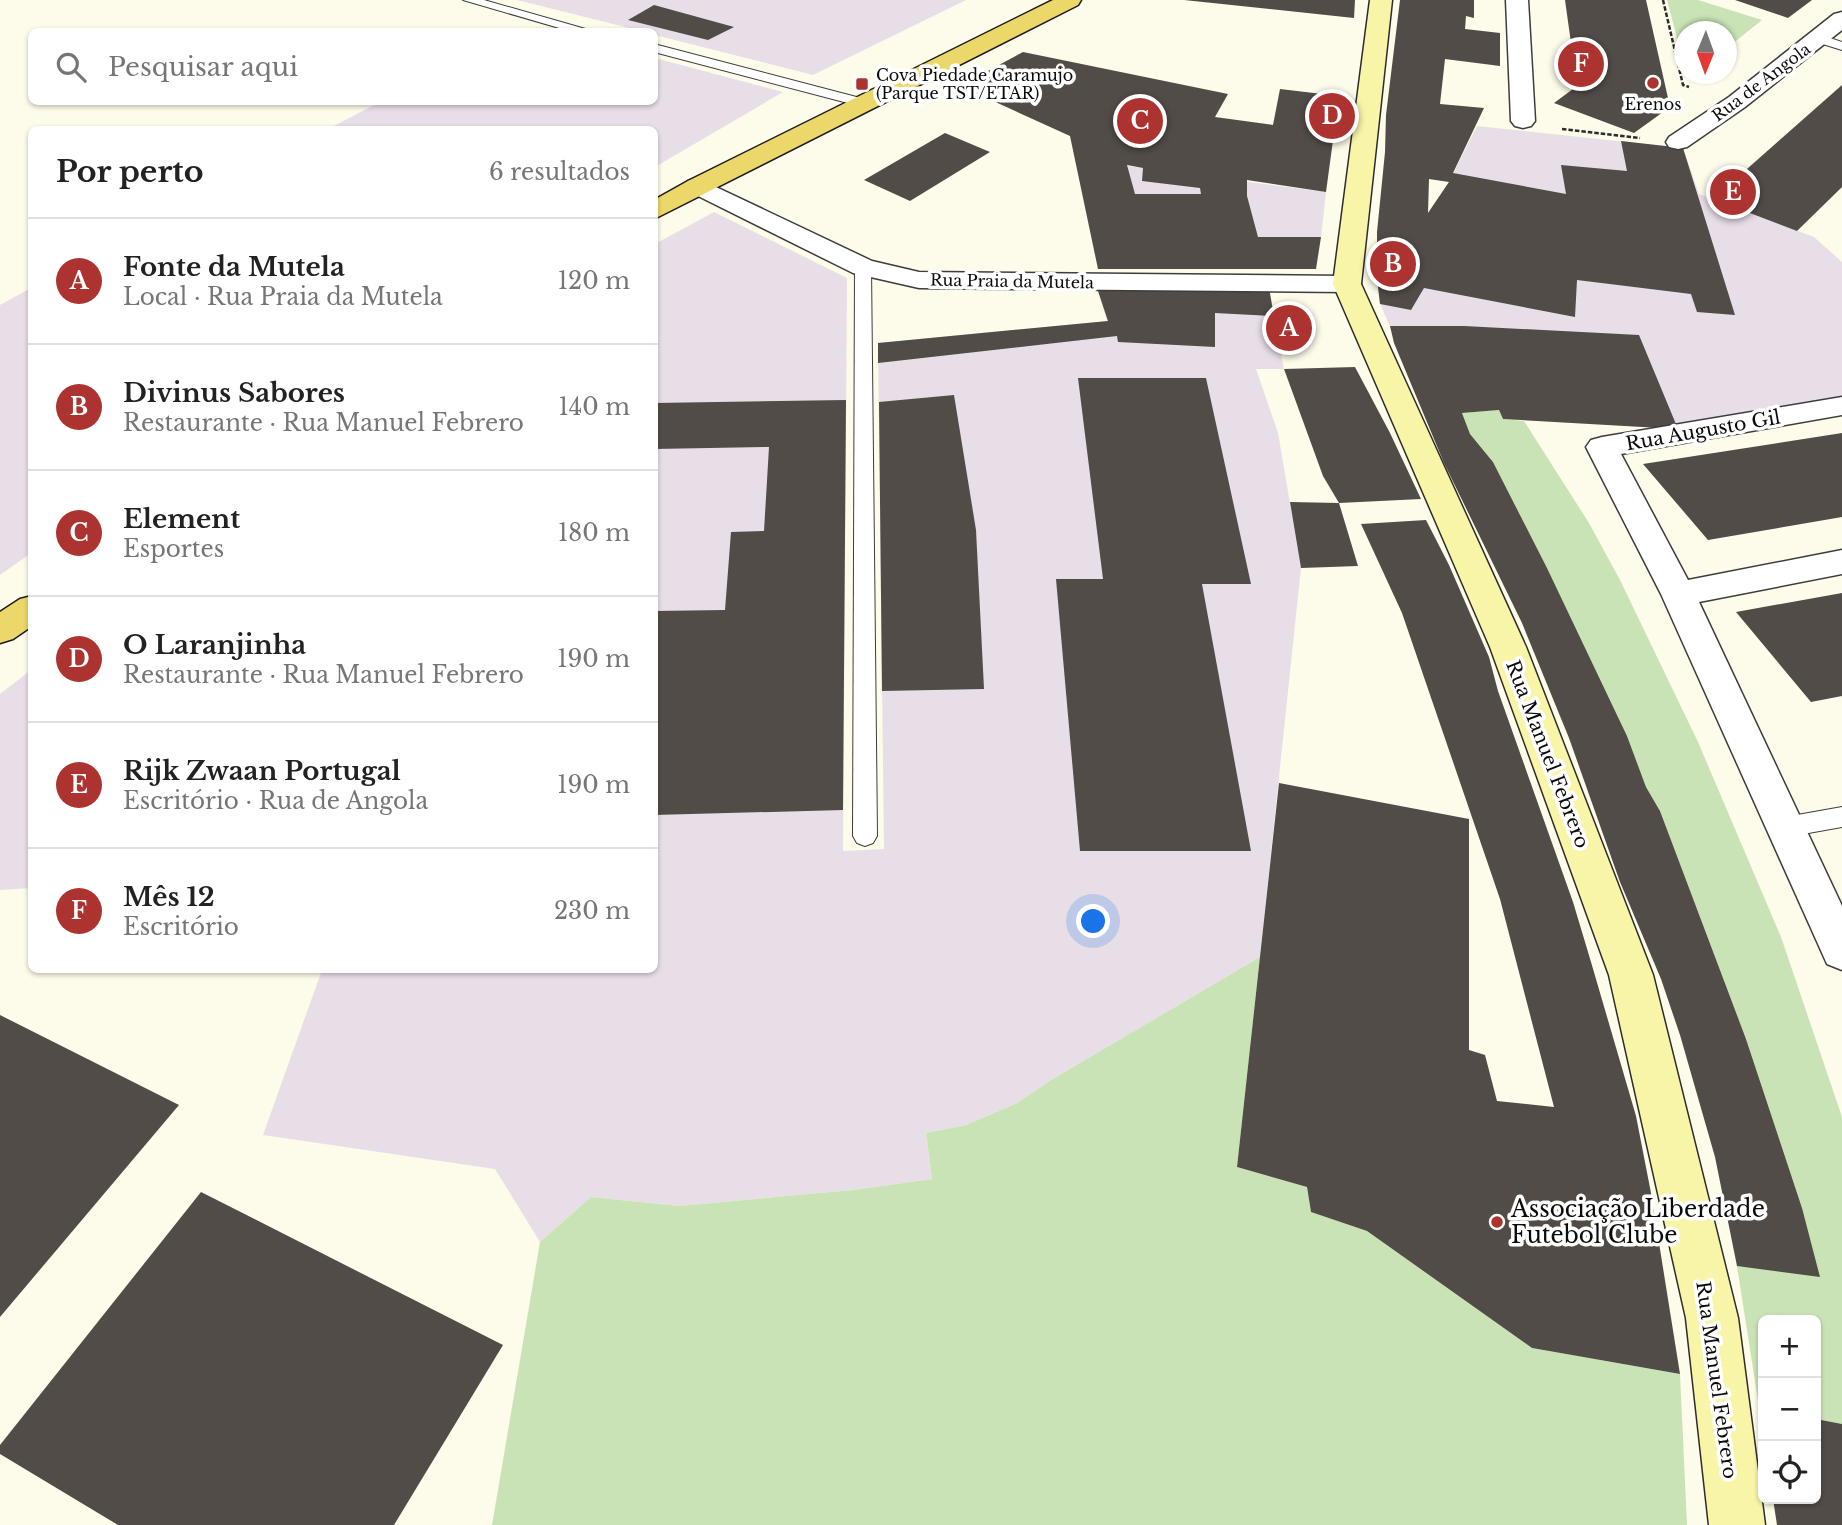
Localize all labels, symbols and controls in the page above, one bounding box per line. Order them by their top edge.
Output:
north arrow [1674,21,1737,84]
search box [28,28,658,105]
pin: F [1558,38,1604,90]
street label: Rua de Angola [1708,38,1814,125]
icon: search [52,48,90,86]
text: Pesquisar aqui [108,51,298,83]
place label: Cova Piedade Caramujo (Parque TST/ETAR) [876,65,1073,103]
marker: Erenos [1645,75,1661,91]
marker: Cova Piedade Caramujo (Parque TST/ETAR) [854,76,870,92]
pin: D [1309,90,1355,142]
place label: Erenos [1625,94,1682,114]
pin: C [1117,95,1163,147]
text: Por perto [56,153,204,190]
text: 6 resultados [489,158,630,186]
pin: E [1710,166,1756,218]
pin: B [1370,238,1416,290]
text: Fonte da Mutela [123,251,345,283]
text: A [70,267,88,295]
text: 120 m [558,267,630,295]
street label: Rua Praia da Mutela [930,270,1094,292]
text: Local · Rua Praia da Mutela [123,283,443,311]
pin: A [1266,302,1312,354]
text: Divinus Sabores [123,377,345,409]
text: B [70,393,88,421]
text: 140 m [559,393,630,421]
street label: Rua Augusto Gil [1624,406,1782,455]
text: Restaurante · Rua Manuel Febrero [123,409,524,437]
text: Element [123,503,240,535]
text: C [70,519,88,547]
text: 180 m [558,519,630,547]
text: Esportes [123,535,224,563]
text: O Laranjinha [123,629,306,661]
text: D [68,645,90,673]
text: 190 m [557,645,630,673]
street label: Rua Manuel Febrero [1501,657,1594,851]
text: Restaurante · Rua Manuel Febrero [123,661,524,689]
text: Rijk Zwaan Portugal [123,755,401,787]
text: E [70,771,88,799]
text: 190 m [557,771,630,799]
text: Escritório · Rua de Angola [123,787,428,815]
text: Mês 12 [123,881,215,913]
text: F [71,897,87,925]
text: 230 m [554,897,630,925]
your location [1076,904,1110,938]
text: Escritório [123,913,239,941]
place label: Associação Liberdade Futebol Clube [1510,1195,1765,1249]
marker: Associação Liberdade Futebol Clube [1489,1214,1505,1230]
street label: Rua Manuel Febrero [1691,1280,1742,1480]
map controls [1758,1315,1821,1504]
button: + [1758,1315,1821,1378]
button: − [1758,1378,1821,1441]
button: locate [1758,1441,1821,1504]

